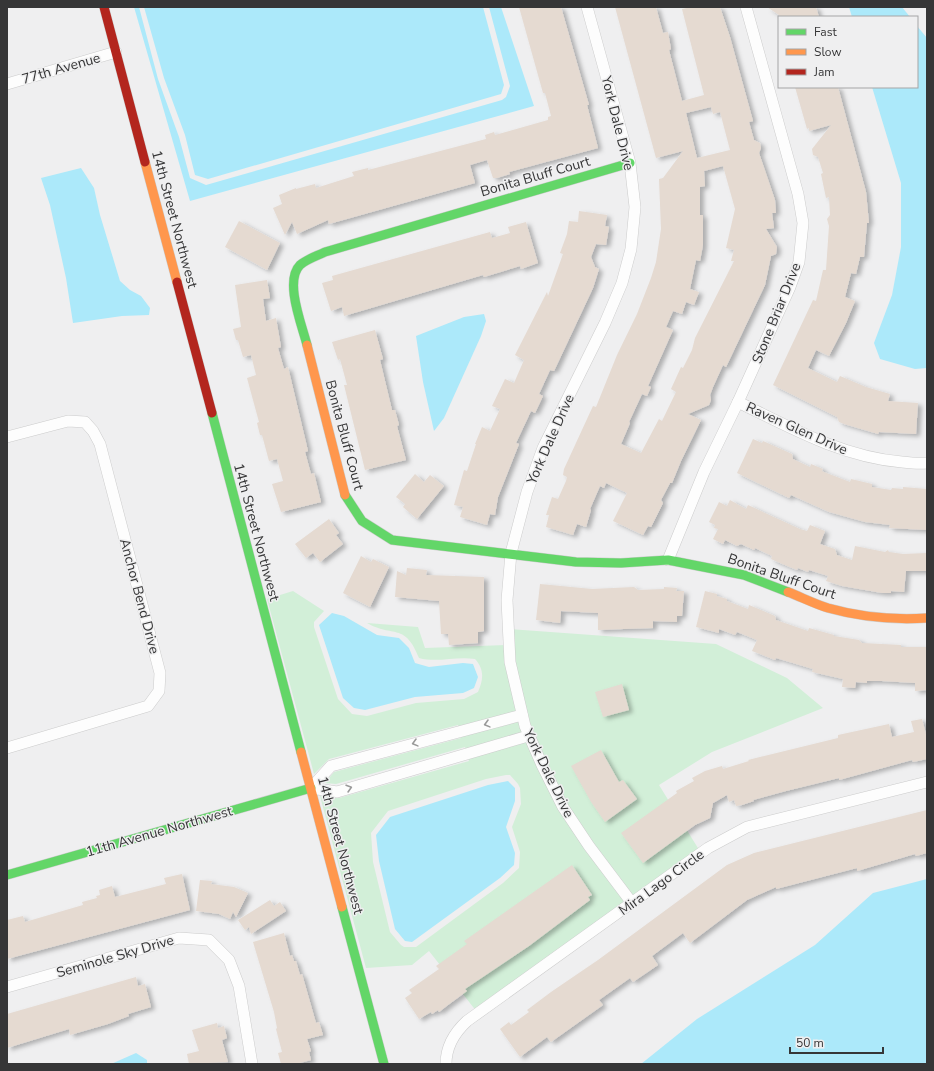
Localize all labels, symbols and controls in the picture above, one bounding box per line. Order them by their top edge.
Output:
legend [778,16,918,88]
text: Fast [814,24,837,40]
text: Slow [814,44,842,60]
street label: 77th Avenue [20,48,103,89]
text: Jam [813,64,835,80]
street label: York Dale Drive [596,73,638,172]
street label: 14th Street Northwest [147,148,202,290]
street label: Bonita Bluff Court [478,152,592,201]
street label: Stone Briar Drive [748,260,805,366]
street label: Bonita Bluff Court [321,378,368,492]
street label: York Dale Drive [522,391,579,488]
street label: Raven Glen Drive [743,398,851,459]
street label: 14th Street Northwest [229,461,284,603]
street label: Anchor Bend Drive [115,536,164,656]
street label: Bonita Bluff Court [725,549,839,604]
one-way arrow [484,719,491,728]
street label: York Dale Drive [518,725,578,821]
one-way arrow [412,738,419,747]
street label: 14th Street Northwest [313,774,368,916]
one-way arrow [345,784,352,793]
street label: 11th Avenue Northwest [84,801,235,861]
street label: Mira Lago Circle [615,845,708,920]
street label: Seminole Sky Drive [54,931,176,982]
scale bar [790,1029,883,1055]
text: 50 m [796,1035,824,1051]

